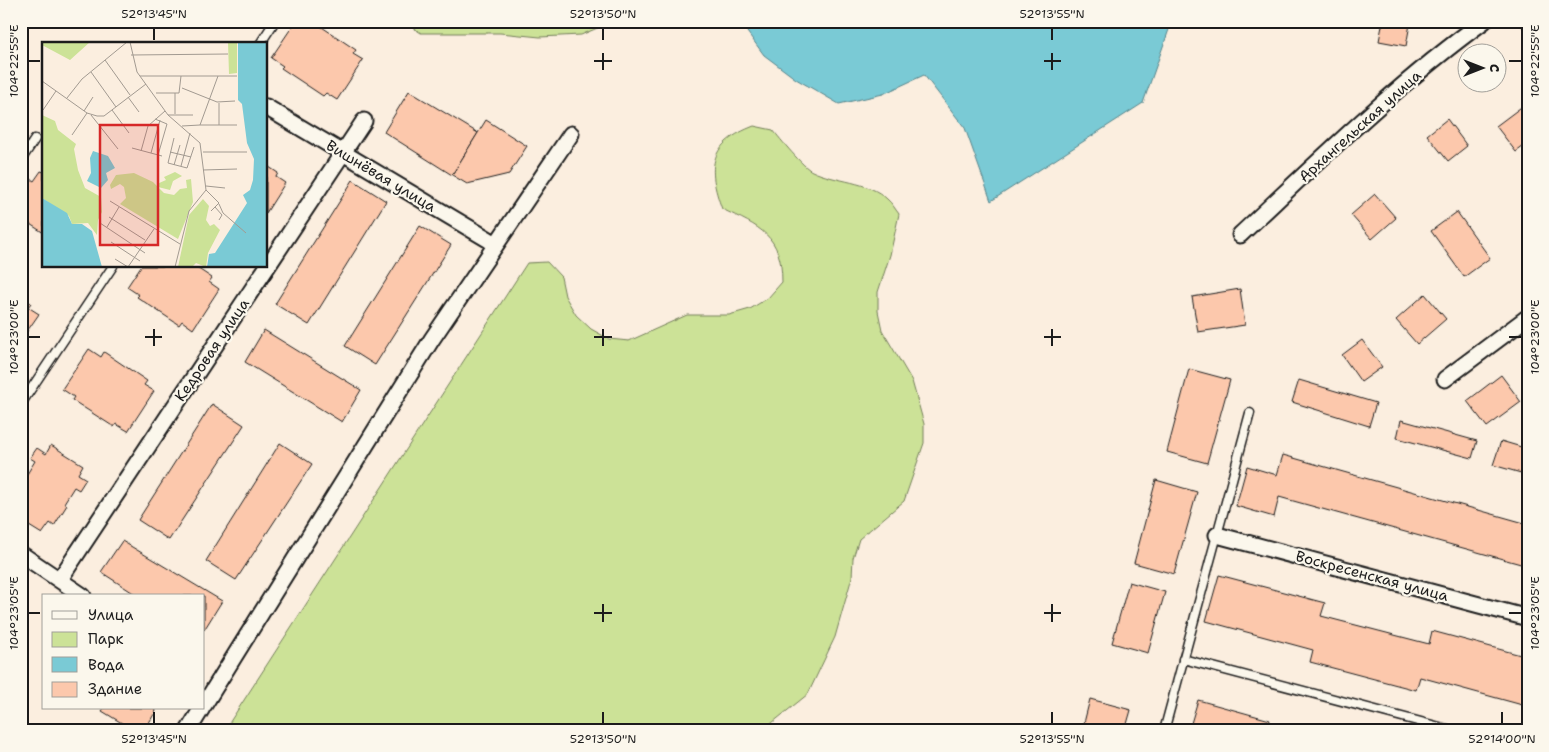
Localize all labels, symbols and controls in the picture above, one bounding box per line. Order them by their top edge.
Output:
text: 52°13'45"N [121,6,187,22]
text: 52°13'50"N [570,6,636,22]
text: 52°13'55"N [1019,6,1085,22]
text: 104°22'55"E [6,24,22,98]
text: 104°22'55"E [1527,24,1543,98]
inset map [42,42,268,268]
north arrow [1456,42,1506,92]
text: С [1486,64,1504,72]
street label: Архангельская улица [1294,65,1426,186]
street label: Вишнёвая улица [322,135,440,217]
street label: Кедровая улица [170,294,254,405]
text: 104°23'00"E [6,299,22,375]
text: 104°23'00"E [1527,299,1543,375]
street label: Воскресенская улица [1293,546,1451,606]
text: 104°23'05"E [6,576,22,650]
text: 104°23'05"E [1527,576,1543,650]
legend [42,594,205,710]
text: Улица [88,605,134,625]
text: Парк [88,629,124,649]
text: Вода [88,655,125,675]
text: Здание [88,679,142,699]
text: 52°13'45"N [121,731,187,747]
text: 52°13'50"N [570,731,636,747]
text: 52°13'55"N [1019,731,1085,747]
text: 52°14'00"N [1468,731,1536,747]

